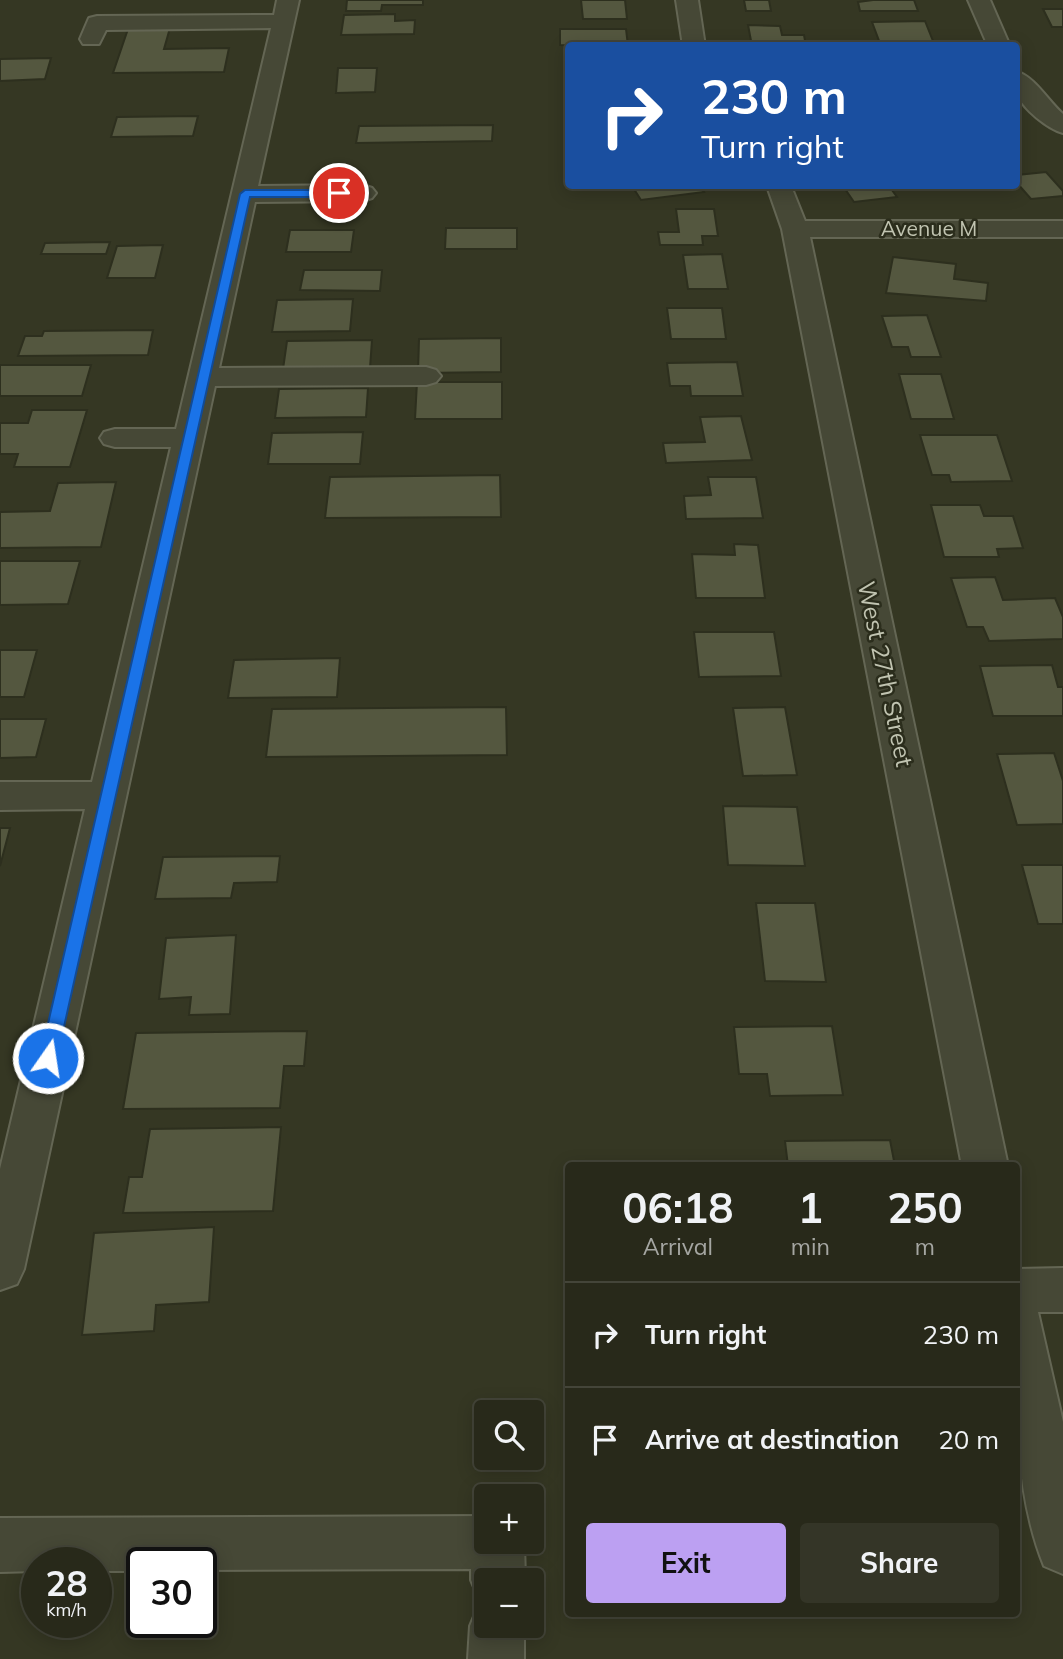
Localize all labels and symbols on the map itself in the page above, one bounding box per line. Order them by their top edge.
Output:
pin [309,163,369,223]
street label: Avenue M [881,215,977,241]
street label: West 27th Street [852,578,920,769]
position arrow [11,1021,85,1095]
speed limit sign: 30 [126,1547,217,1638]

